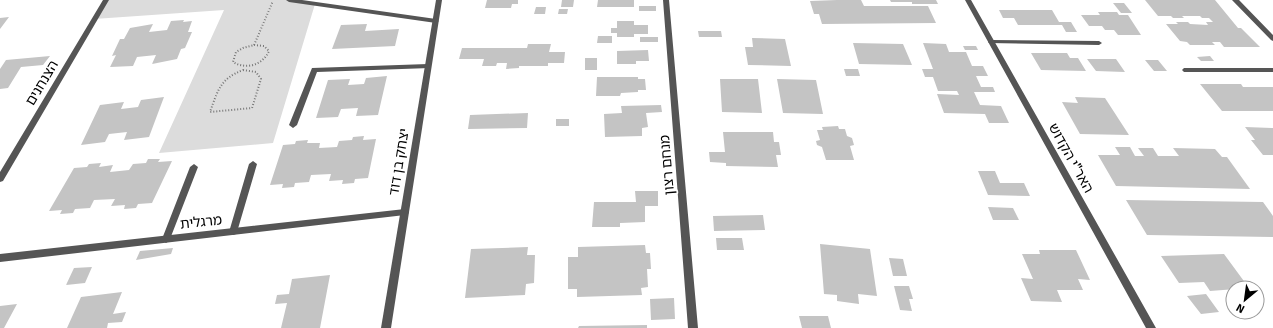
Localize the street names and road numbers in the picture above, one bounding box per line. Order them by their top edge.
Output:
street label: הצנחנים [22,57,62,109]
street label: האר"י הקדוש [1045,120,1097,196]
street label: יצחק בן דוד [385,127,413,197]
street label: מנחם רצון [656,134,678,196]
street label: מרגלית [179,211,223,233]

